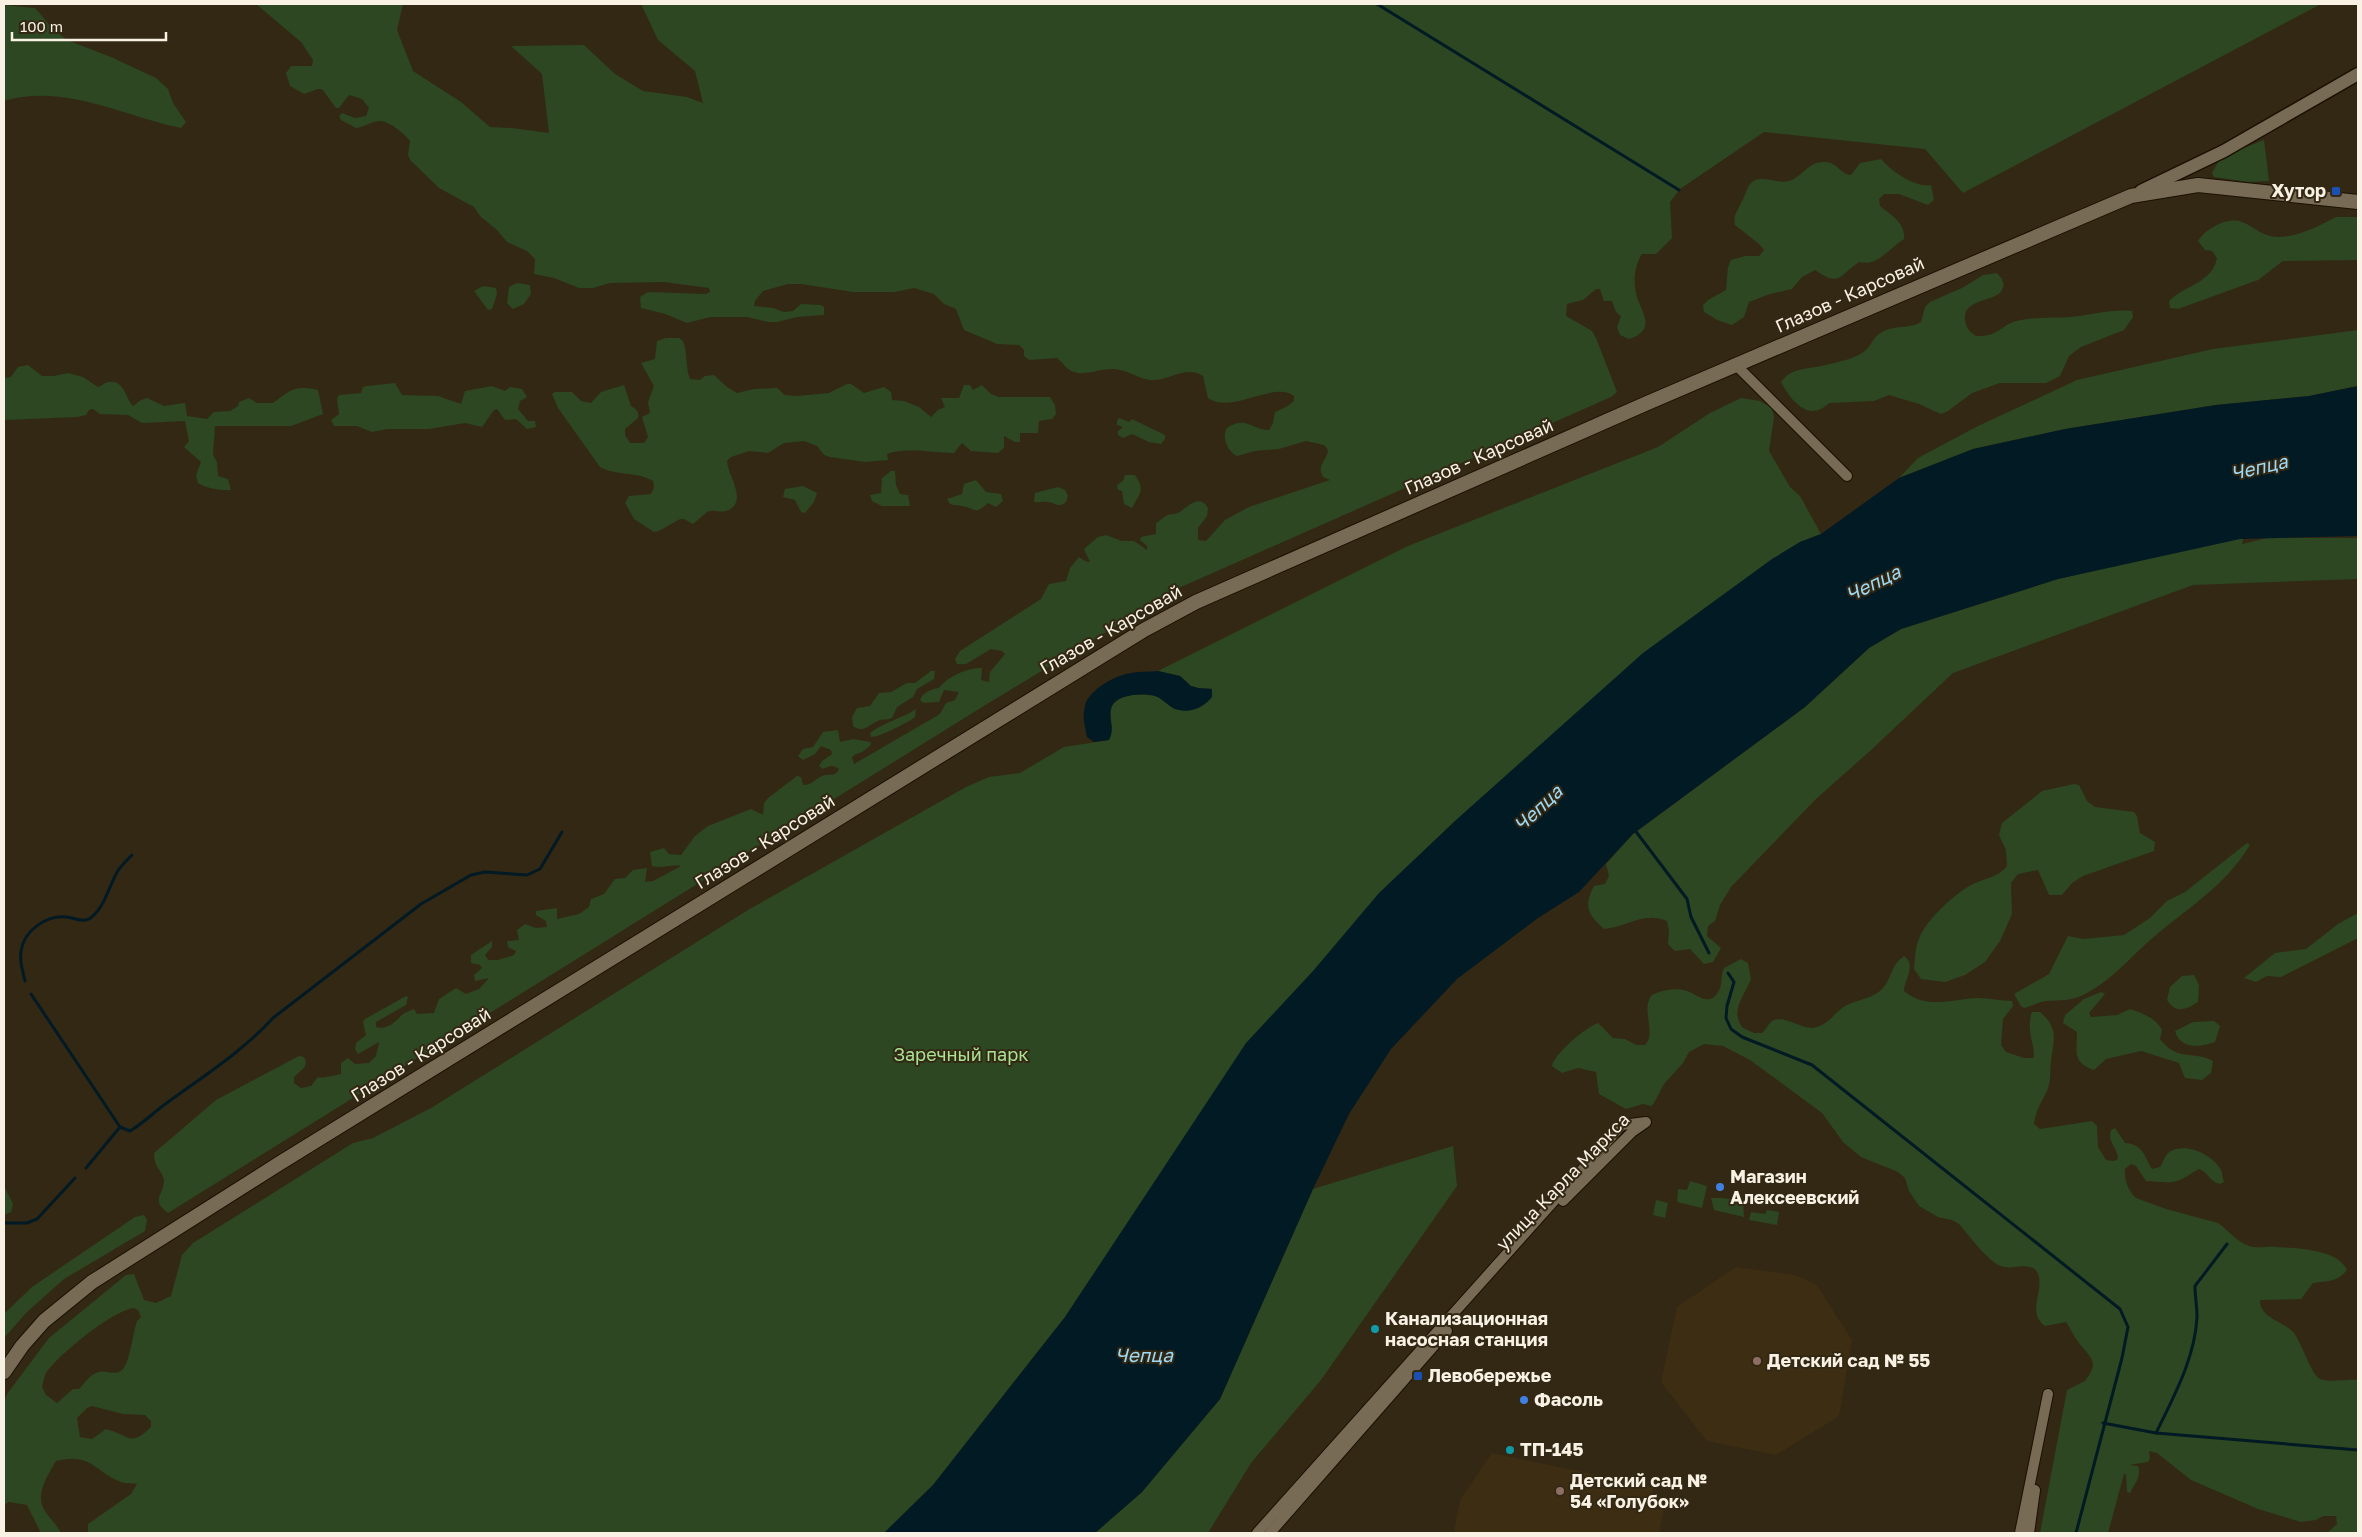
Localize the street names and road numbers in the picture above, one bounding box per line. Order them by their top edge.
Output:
street label: Глазов - Карсовай [1772,251,1927,337]
street label: Глазов - Карсовай [1401,413,1556,499]
street label: Глазов - Карсовай [1035,579,1186,679]
street label: Глазов - Карсовай [691,789,838,893]
street label: Глазов - Карсовай [347,1002,494,1106]
street label: улица Карла Маркса [1491,1108,1634,1255]

